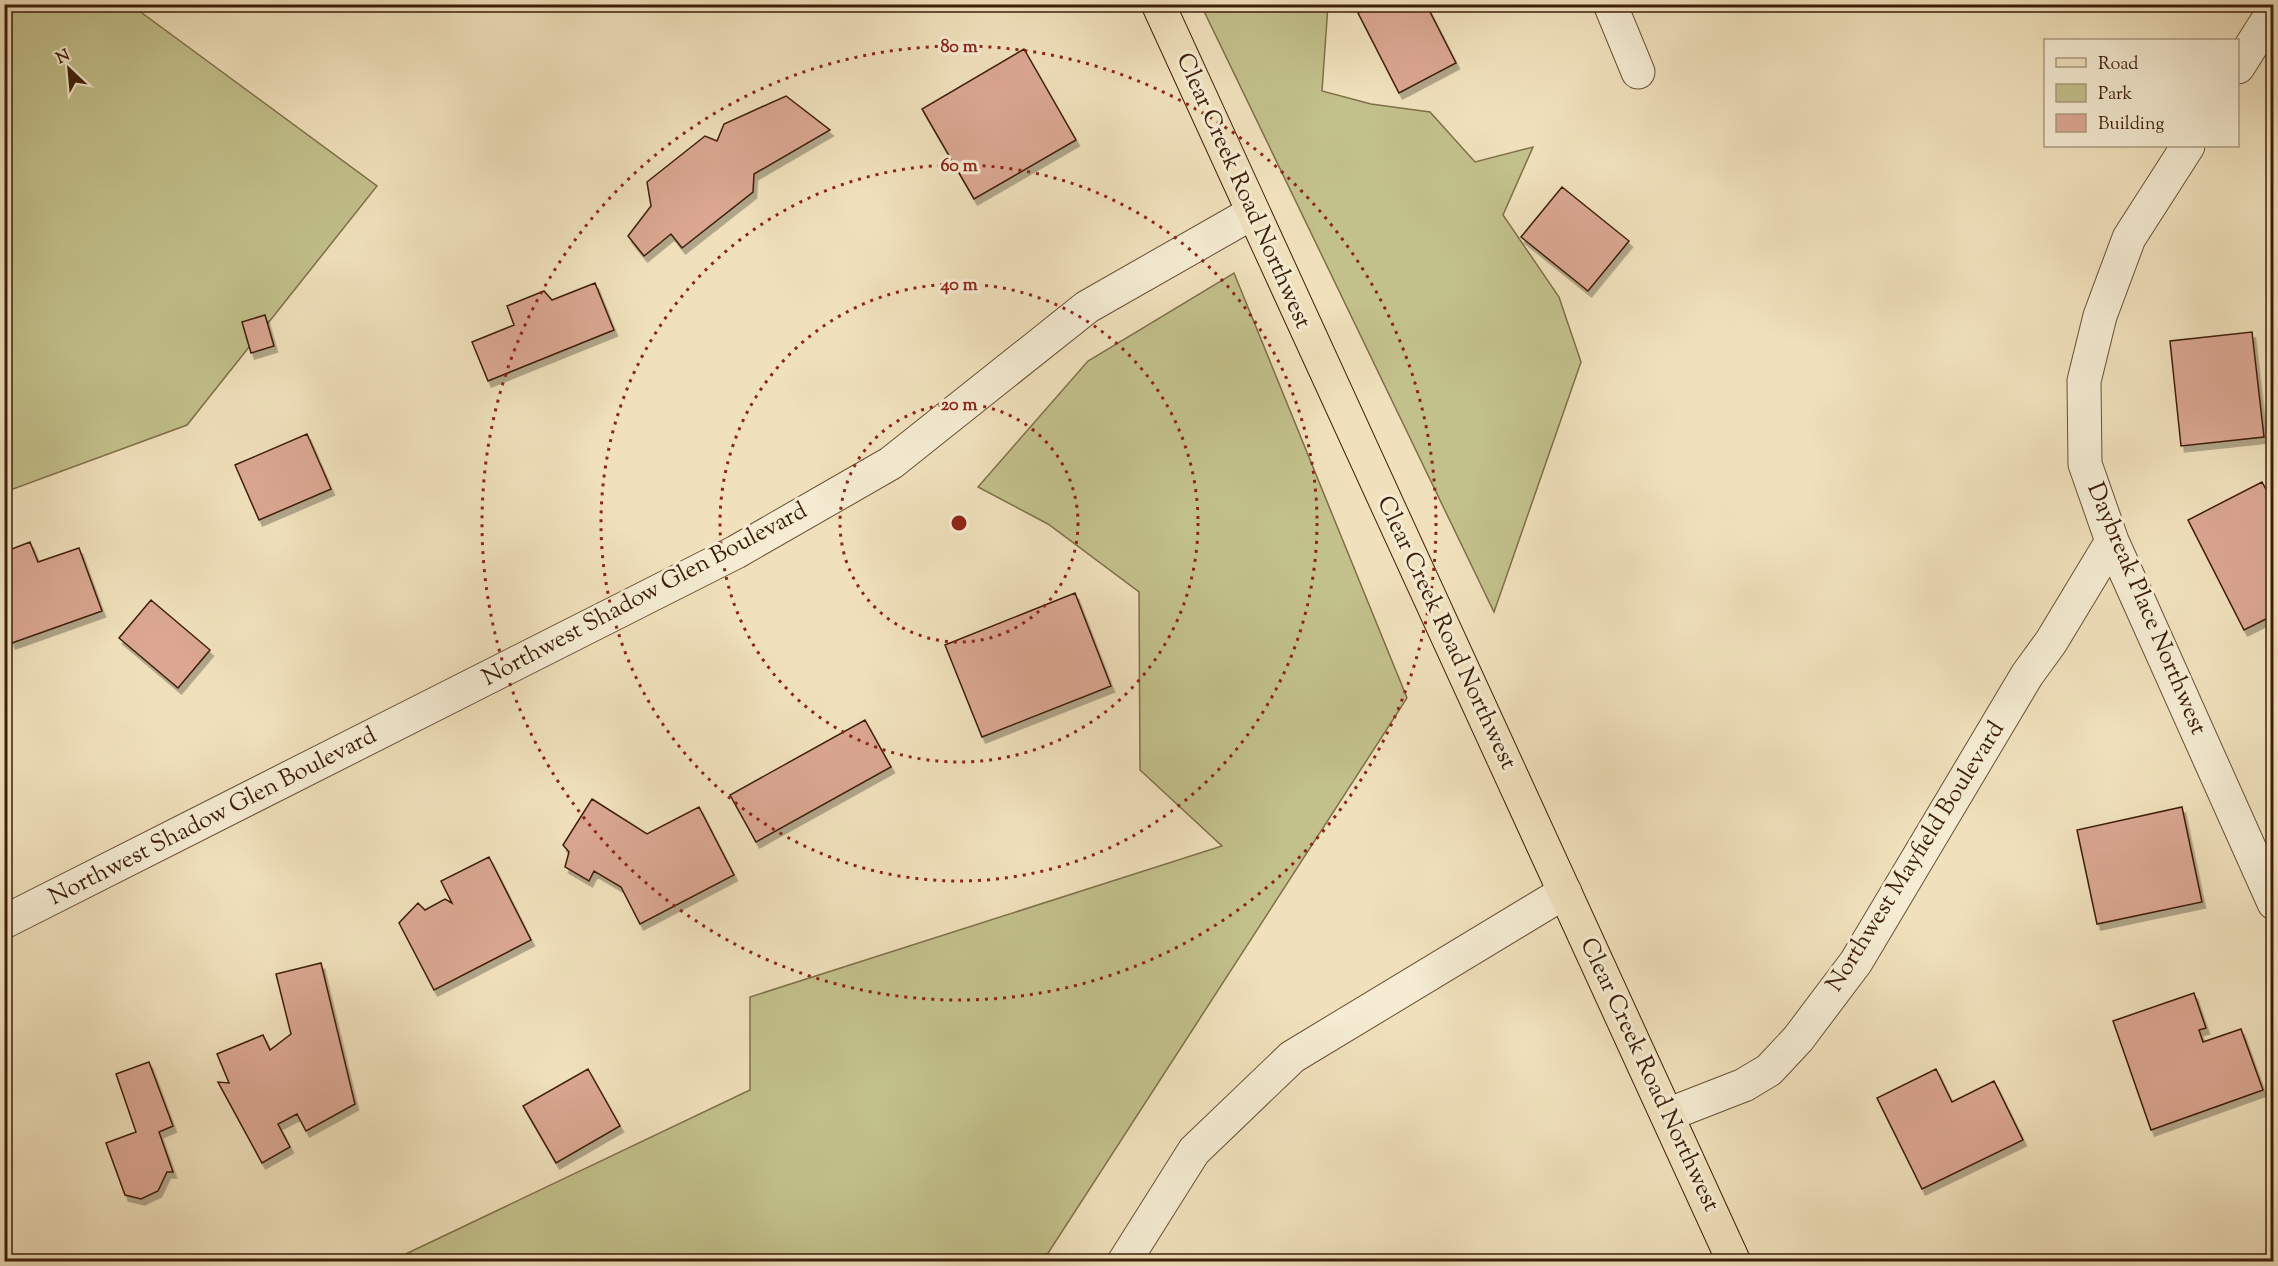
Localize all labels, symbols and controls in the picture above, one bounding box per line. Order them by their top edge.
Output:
text: 80 m [940,35,978,61]
north arrow [39,39,99,99]
legend [2044,39,2239,147]
text: N [53,45,75,71]
street label: Clear Creek Road Northwest [1167,48,1319,334]
text: Road [2098,52,2138,78]
text: Park [2098,82,2133,108]
text: Building [2098,112,2164,138]
text: 60 m [940,154,978,180]
text: 40 m [939,273,978,299]
text: 20 m [941,393,977,419]
street label: Daybreak Place Northwest [2077,478,2215,740]
street label: Clear Creek Road Northwest [1368,491,1524,775]
street label: Northwest Shadow Glen Boulevard [476,494,814,695]
centre of rings [949,513,969,533]
street label: Northwest Mayfield Boulevard [1819,715,2014,999]
street label: Northwest Shadow Glen Boulevard [43,719,383,915]
street label: Clear Creek Road Northwest [1571,933,1727,1217]

